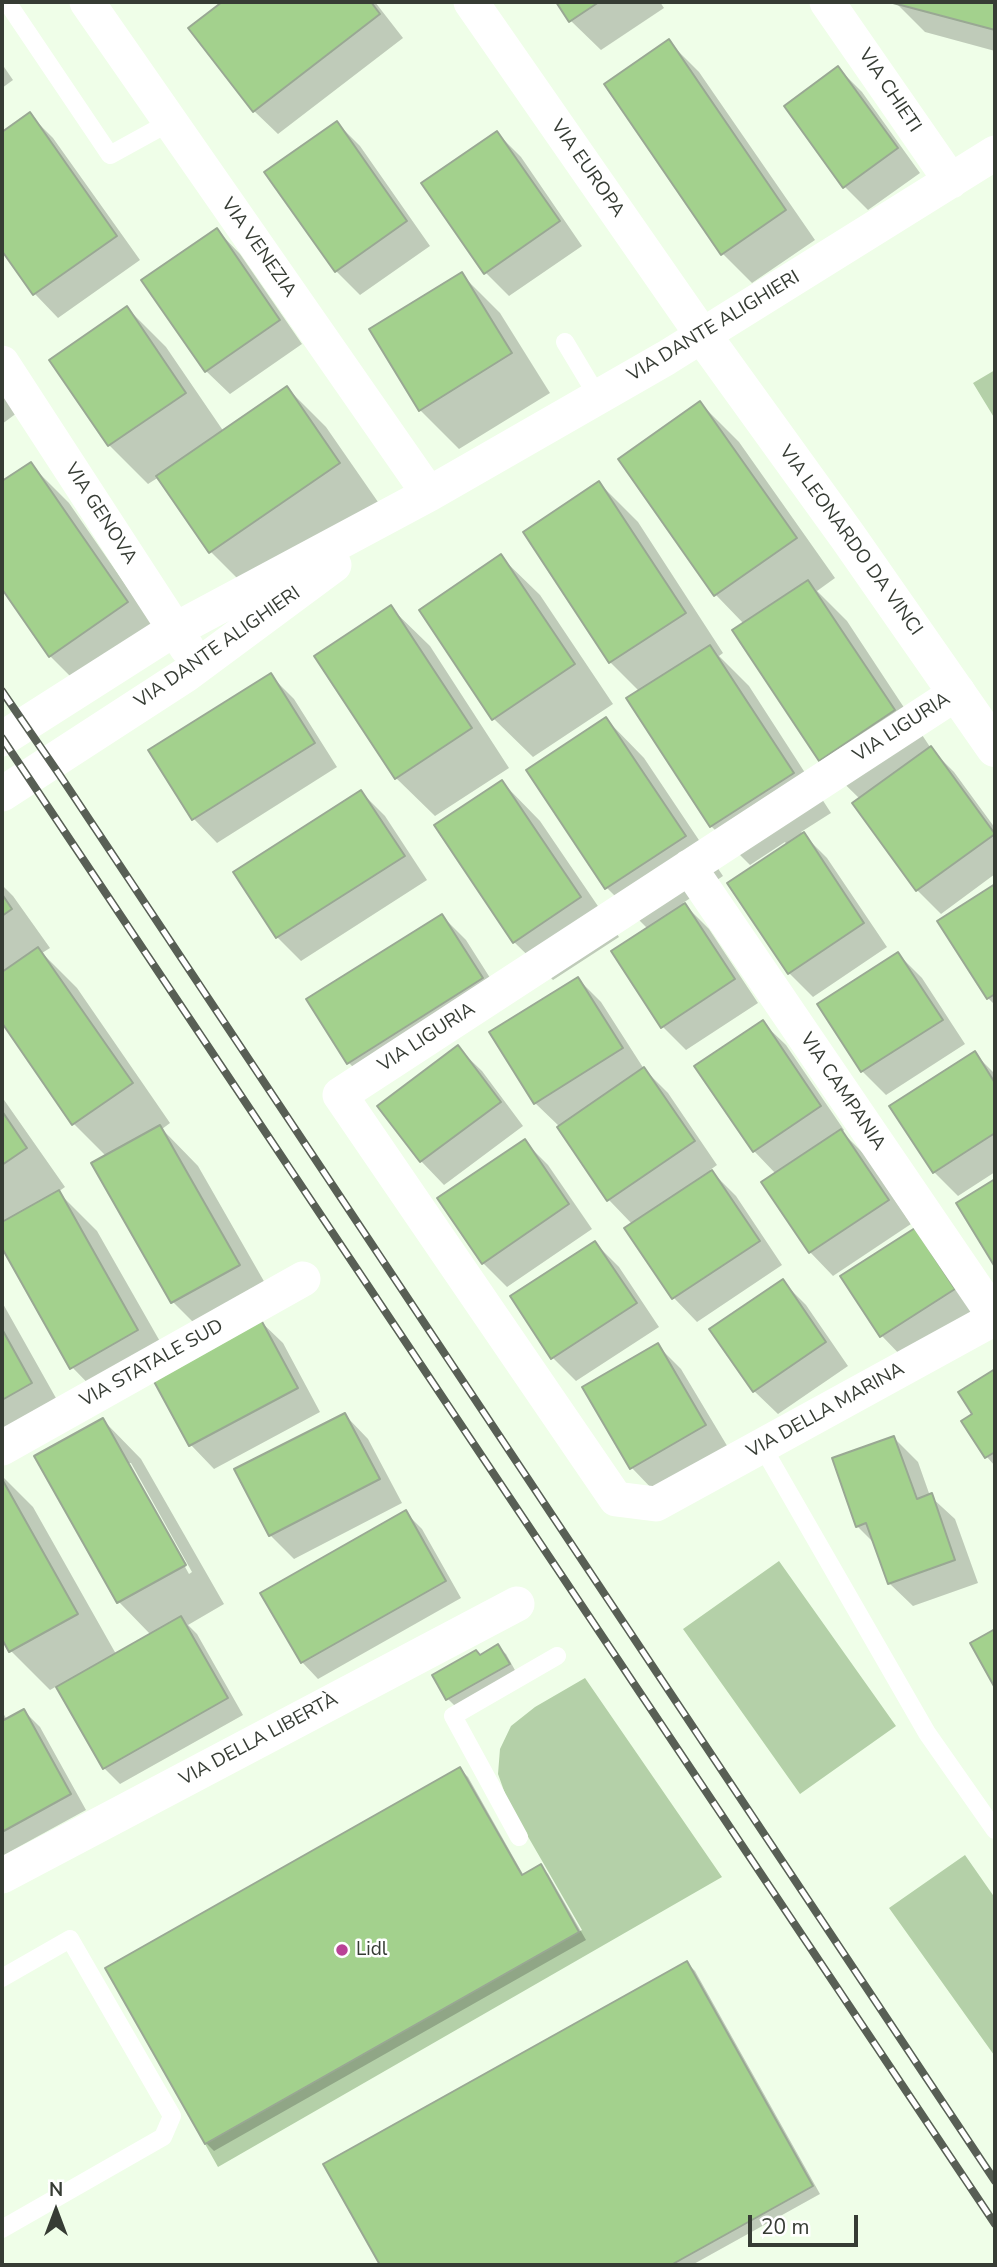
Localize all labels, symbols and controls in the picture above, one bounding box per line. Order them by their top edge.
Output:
street label: VIA CHIETI [853,45,925,137]
street label: VIA EUROPA [545,116,629,222]
street label: VIA VENEZIA [215,194,301,302]
street label: VIA DANTE ALIGHIERI [624,267,804,387]
street label: VIA LEONARDO DA VINCI [773,442,927,640]
street label: VIA GENOVA [59,459,141,569]
street label: VIA DANTE ALIGHIERI [131,582,305,714]
street label: VIA LIGURIA [849,688,955,768]
street label: VIA LIGURIA [374,998,480,1078]
street label: VIA CAMPANIA [794,1029,890,1155]
street label: VIA STATALE SUD [76,1315,228,1413]
street label: VIA DELLA MARINA [743,1358,909,1464]
street label: VIA DELLA LIBERTÀ [176,1689,342,1791]
place label: Lidl [356,1939,387,1961]
marker: Lidl [334,1942,350,1958]
north arrow [21,2176,91,2246]
text: N [49,2177,63,2203]
scale bar [752,2200,862,2244]
text: 20 m [761,2213,810,2241]

